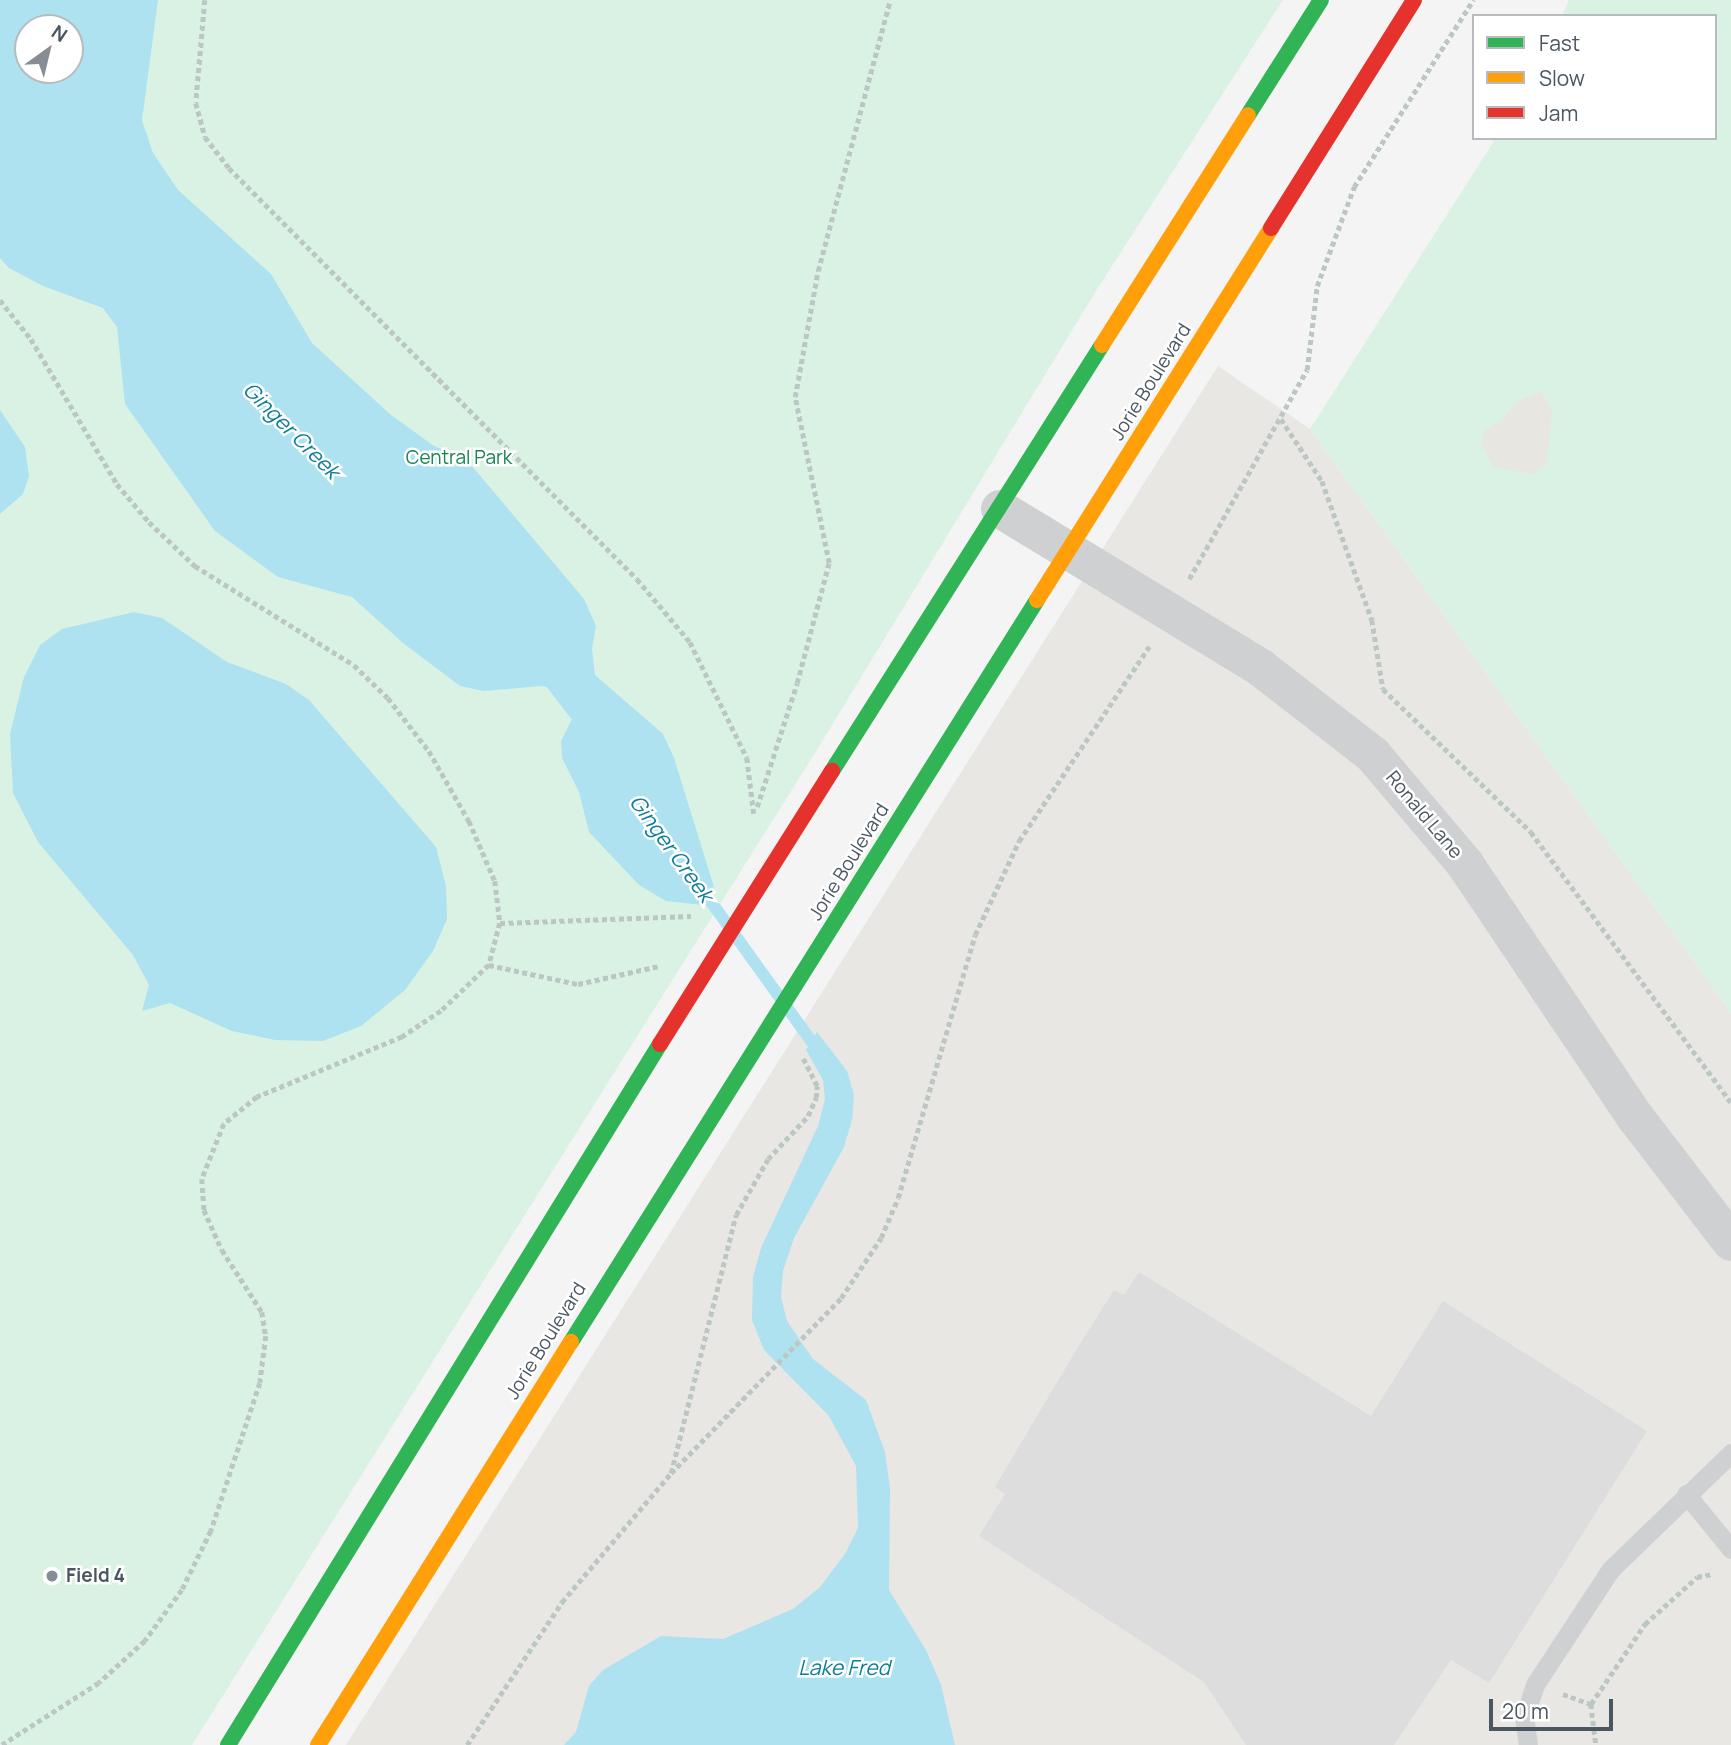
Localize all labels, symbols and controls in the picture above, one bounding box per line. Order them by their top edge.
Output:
north arrow [14,14,84,84]
legend [1472,14,1717,140]
text: N [47,19,73,48]
text: Fast [1539,29,1580,57]
text: Slow [1539,64,1585,92]
text: Jam [1539,99,1578,127]
street label: Jorie Boulevard [1106,320,1196,444]
water label: Ginger Creek [239,377,345,483]
park label: Central Park [406,447,512,469]
street label: Ronald Lane [1381,767,1467,863]
water label: Ginger Creek [625,790,719,906]
street label: Jorie Boulevard [804,800,894,924]
street label: Jorie Boulevard [501,1279,591,1403]
place label: Field 4 [66,1565,125,1587]
marker: Field 4 [44,1568,60,1584]
water label: Lake Fred [798,1654,890,1680]
scale bar [1493,1686,1617,1730]
text: 20 m [1502,1697,1549,1725]

